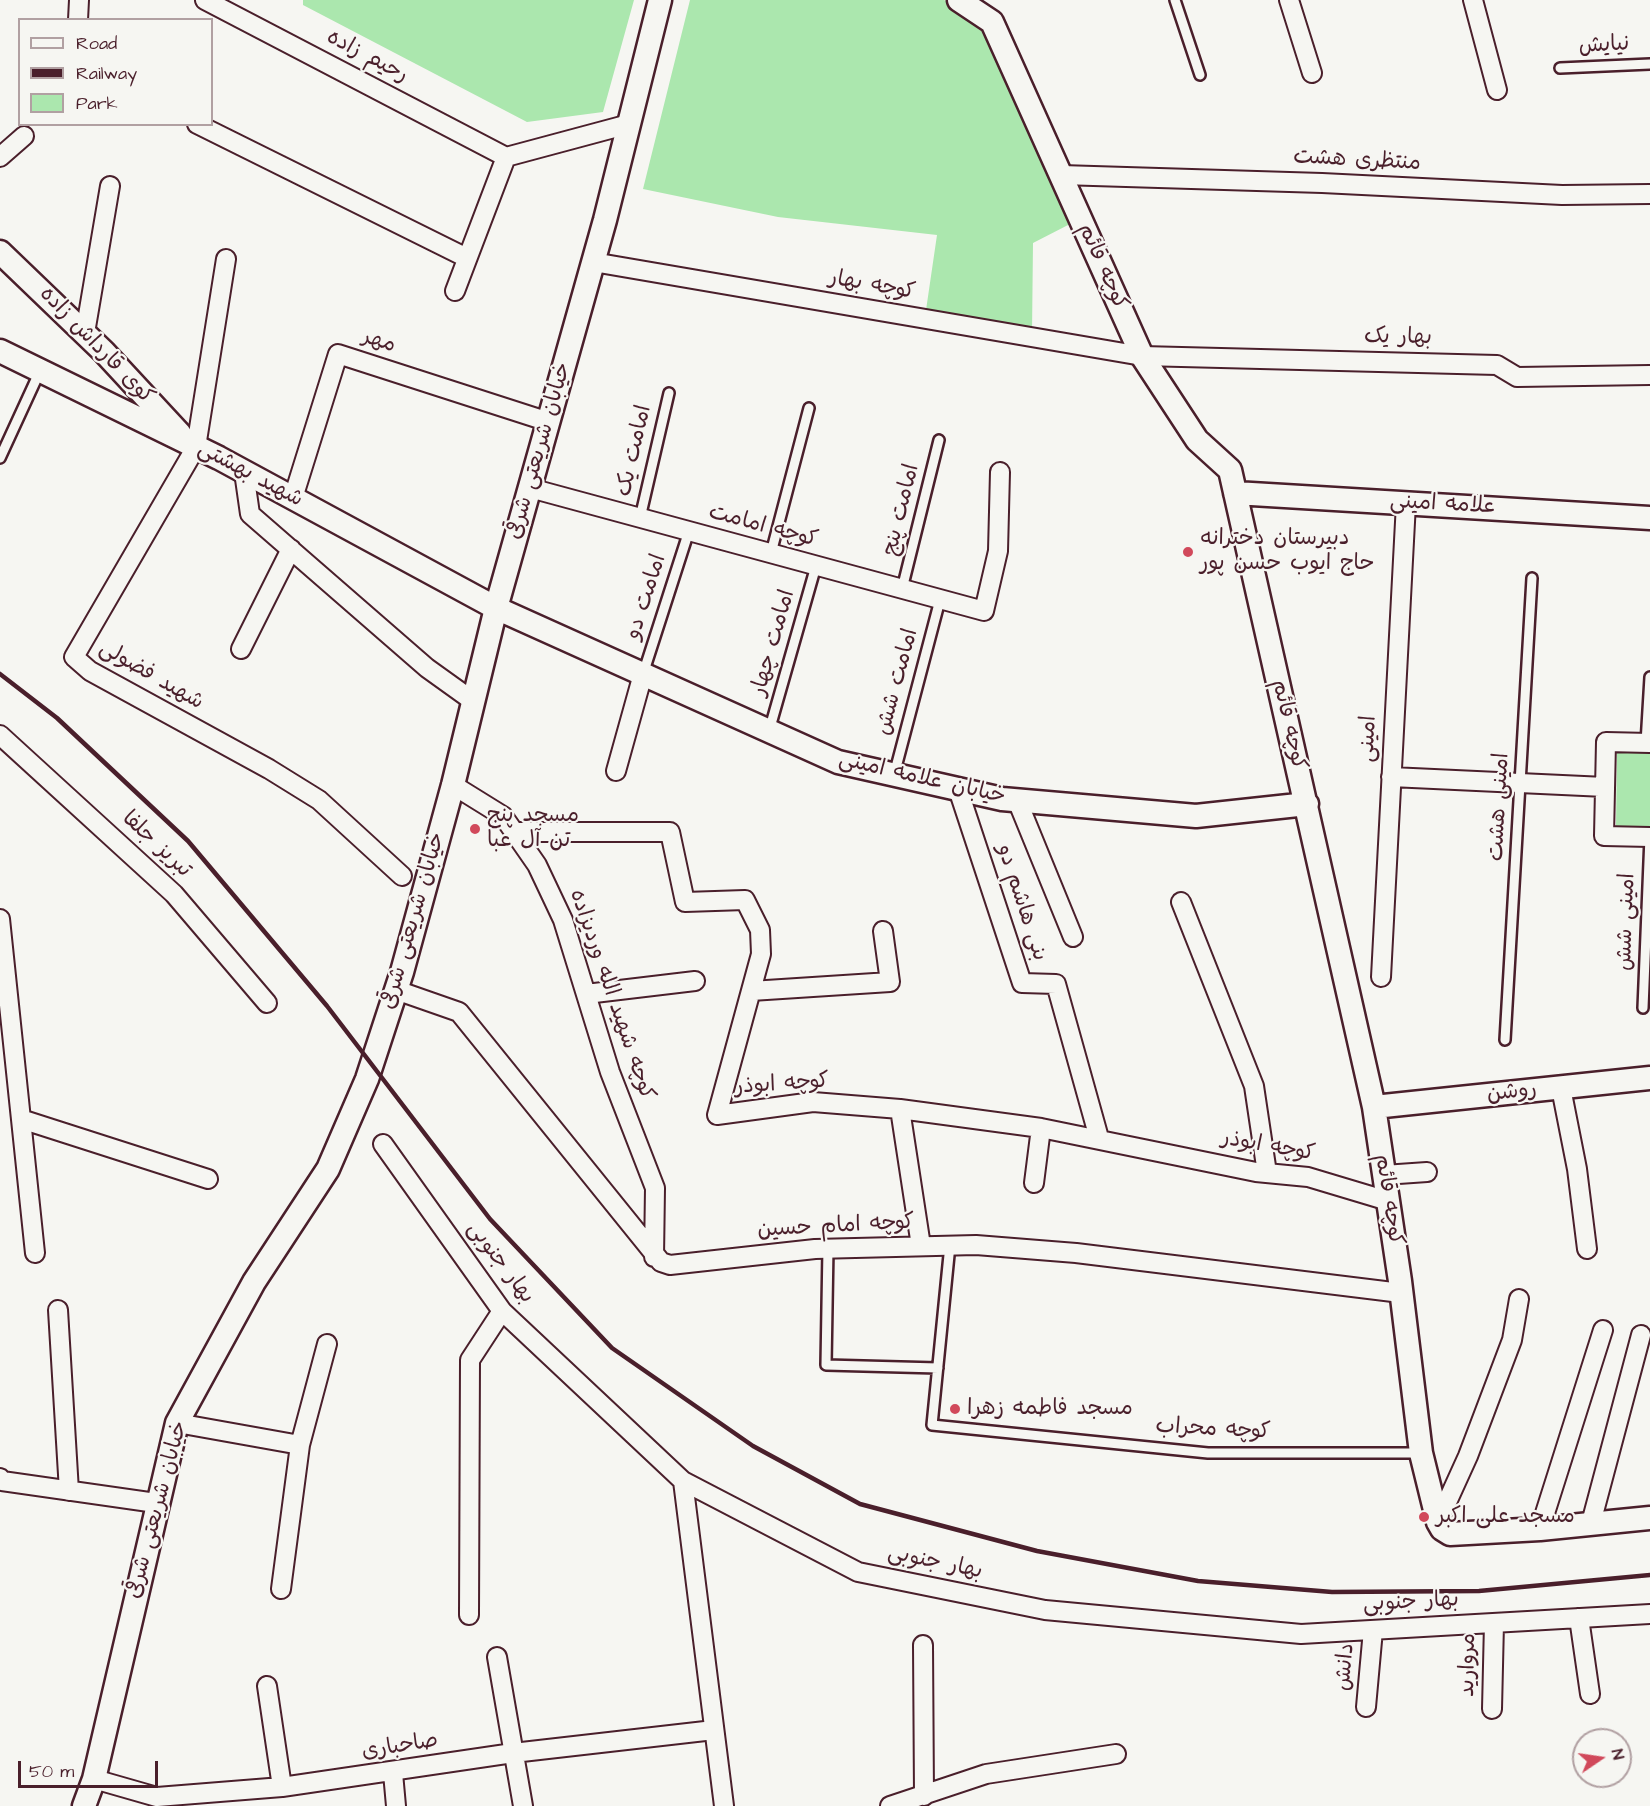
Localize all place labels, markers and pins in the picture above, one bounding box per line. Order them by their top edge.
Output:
place label: دبیرستان دخترانه حاج ایوب حسن پور [1200,526,1375,578]
marker: دبیرستان دخترانه حاج ایوب حسن پور [1181,545,1195,559]
place label: مسجد پنج تن آل عبا [487,803,579,854]
marker: مسجد پنج تن آل عبا [468,822,482,836]
place label: مسجد فاطمه زهرا [967,1396,1133,1422]
marker: مسجد فاطمه زهرا [948,1402,962,1416]
place label: مسجد علی اکبر [1436,1504,1575,1530]
marker: مسجد علی اکبر [1417,1510,1431,1524]

